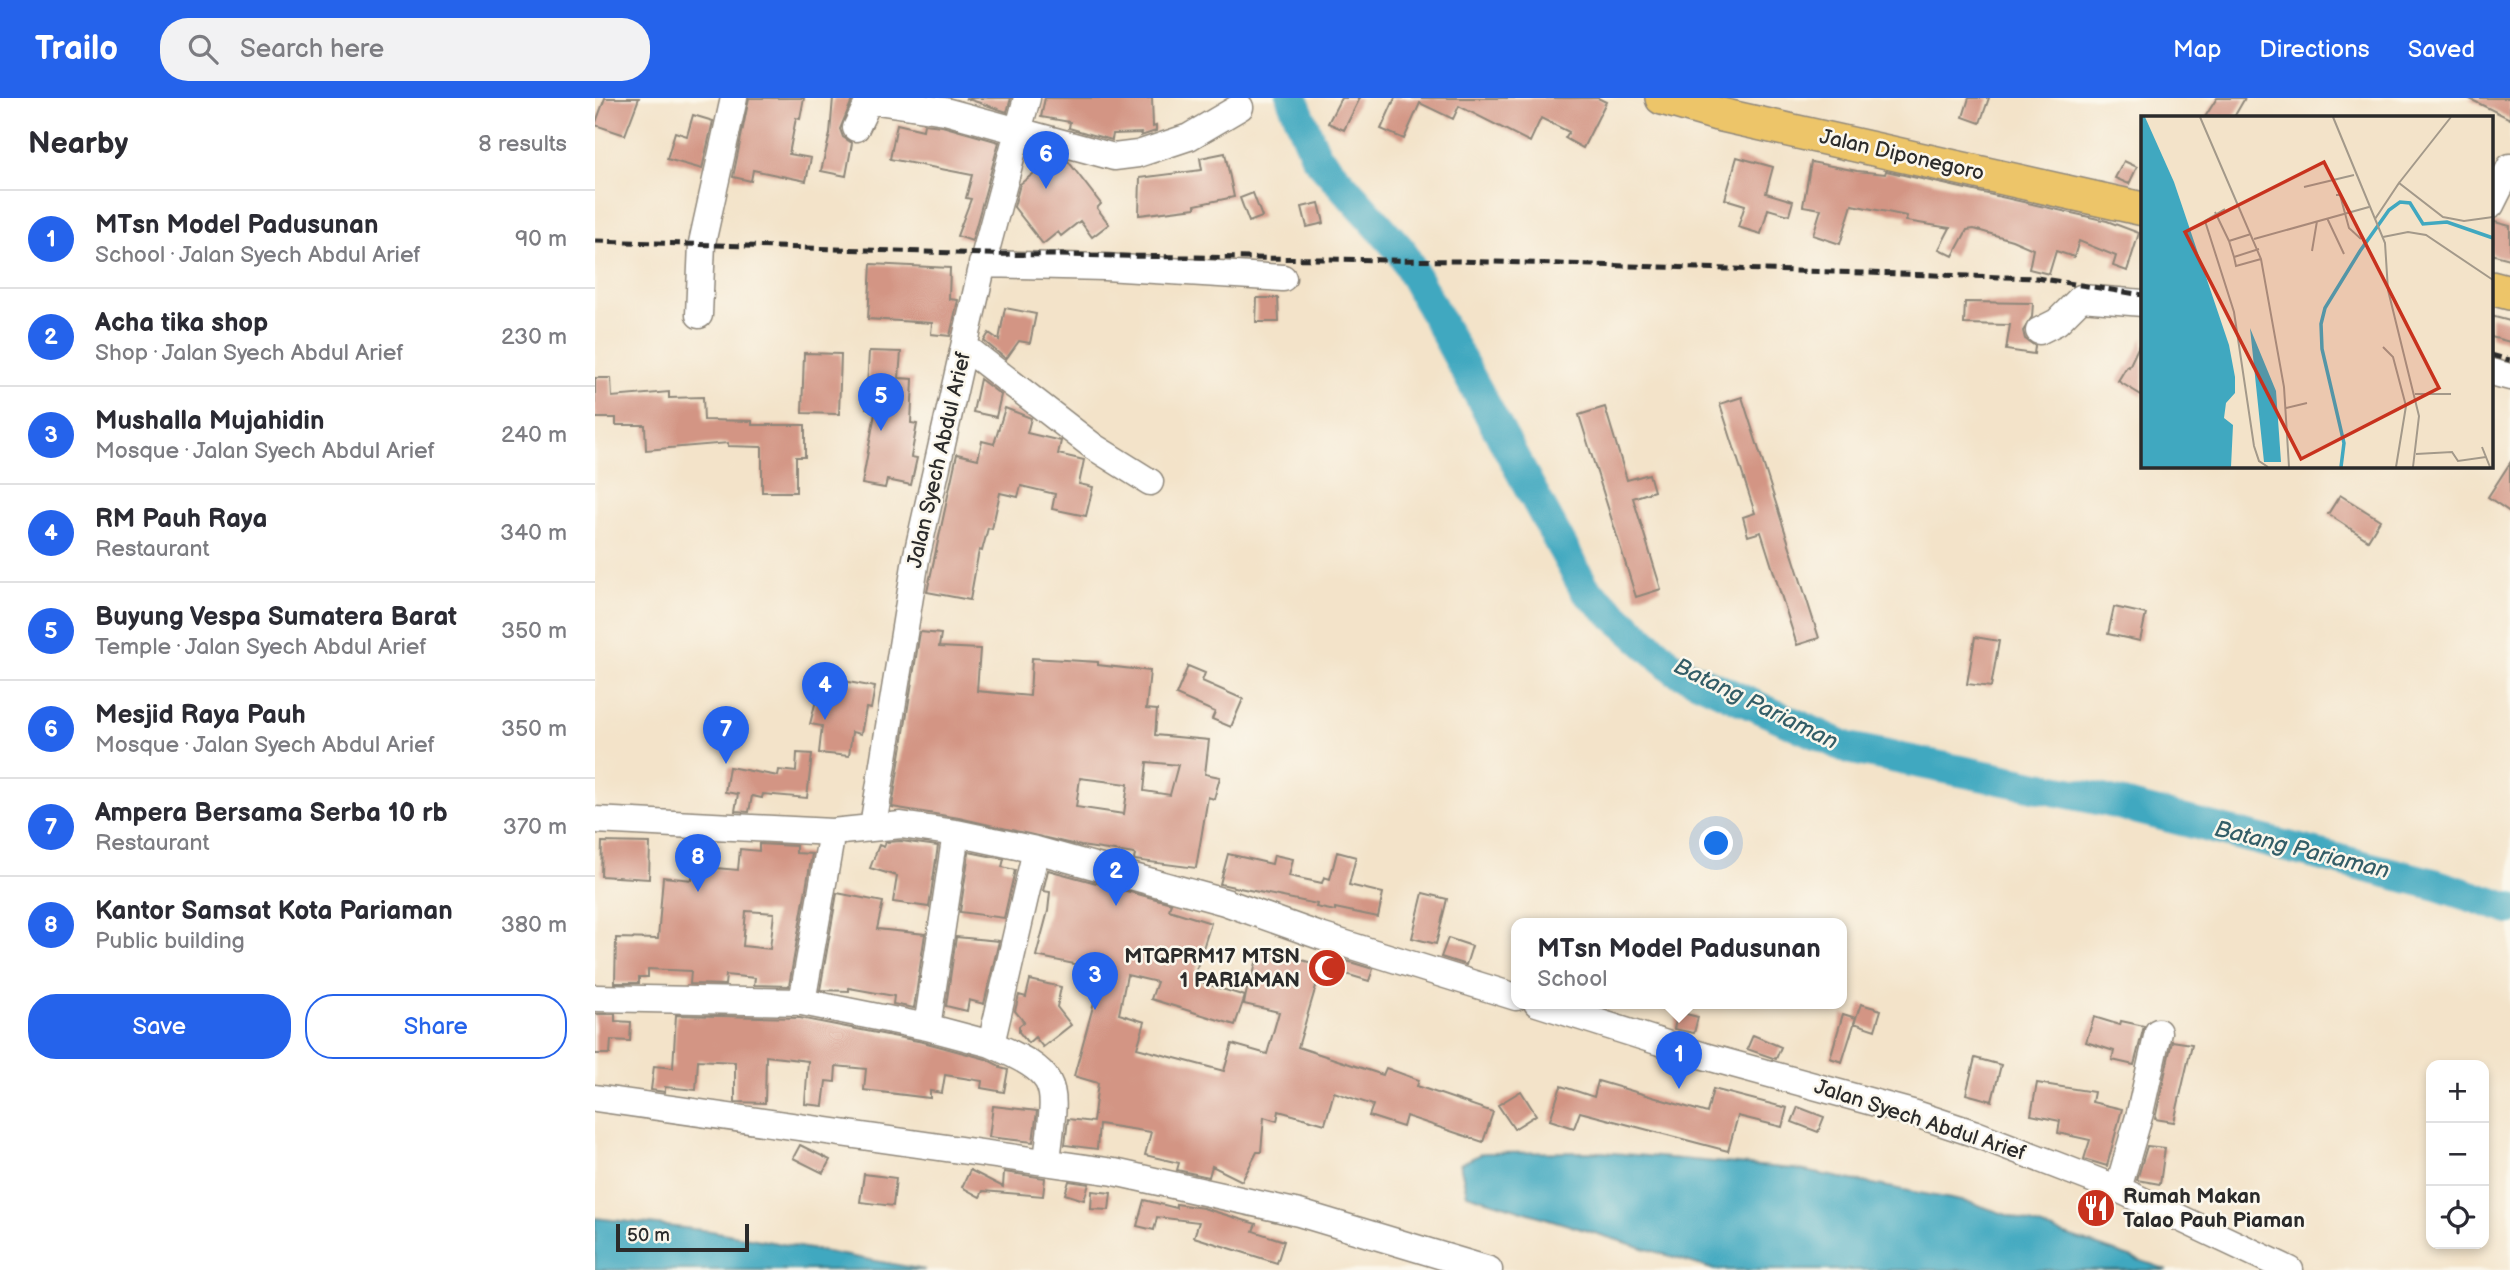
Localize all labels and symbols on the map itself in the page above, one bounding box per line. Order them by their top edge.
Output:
inset map [2141,116,2493,467]
street label: Jalan Diponegoro [1817,124,1987,186]
pin: 6 [1023,131,1069,189]
street label: Jalan Syech Abdul Arief [902,349,976,570]
pin: 5 [858,373,904,431]
water label: Batang Pariaman [1669,652,1843,756]
pin: 4 [802,662,848,720]
pin: 7 [703,706,749,764]
water label: Batang Pariaman [2212,815,2392,885]
your location [1699,826,1733,860]
pin: 8 [675,834,721,892]
pin: 2 [1093,848,1139,906]
place label: MTQPRM17 MTSN 1 PARIAMAN [1124,944,1300,993]
mosque icon: MTQPRM17 MTSN 1 PARIAMAN [1306,947,1348,989]
pin: 3 [1072,952,1118,1010]
pin: 1 [1656,1031,1702,1089]
street label: Jalan Syech Abdul Arief [1811,1074,2029,1166]
place label: Rumah Makan Talao Pauh Piaman [2123,1184,2305,1233]
restaurant icon: Rumah Makan Talao Pauh Piaman [2075,1187,2117,1229]
scale bar [616,1221,749,1253]

